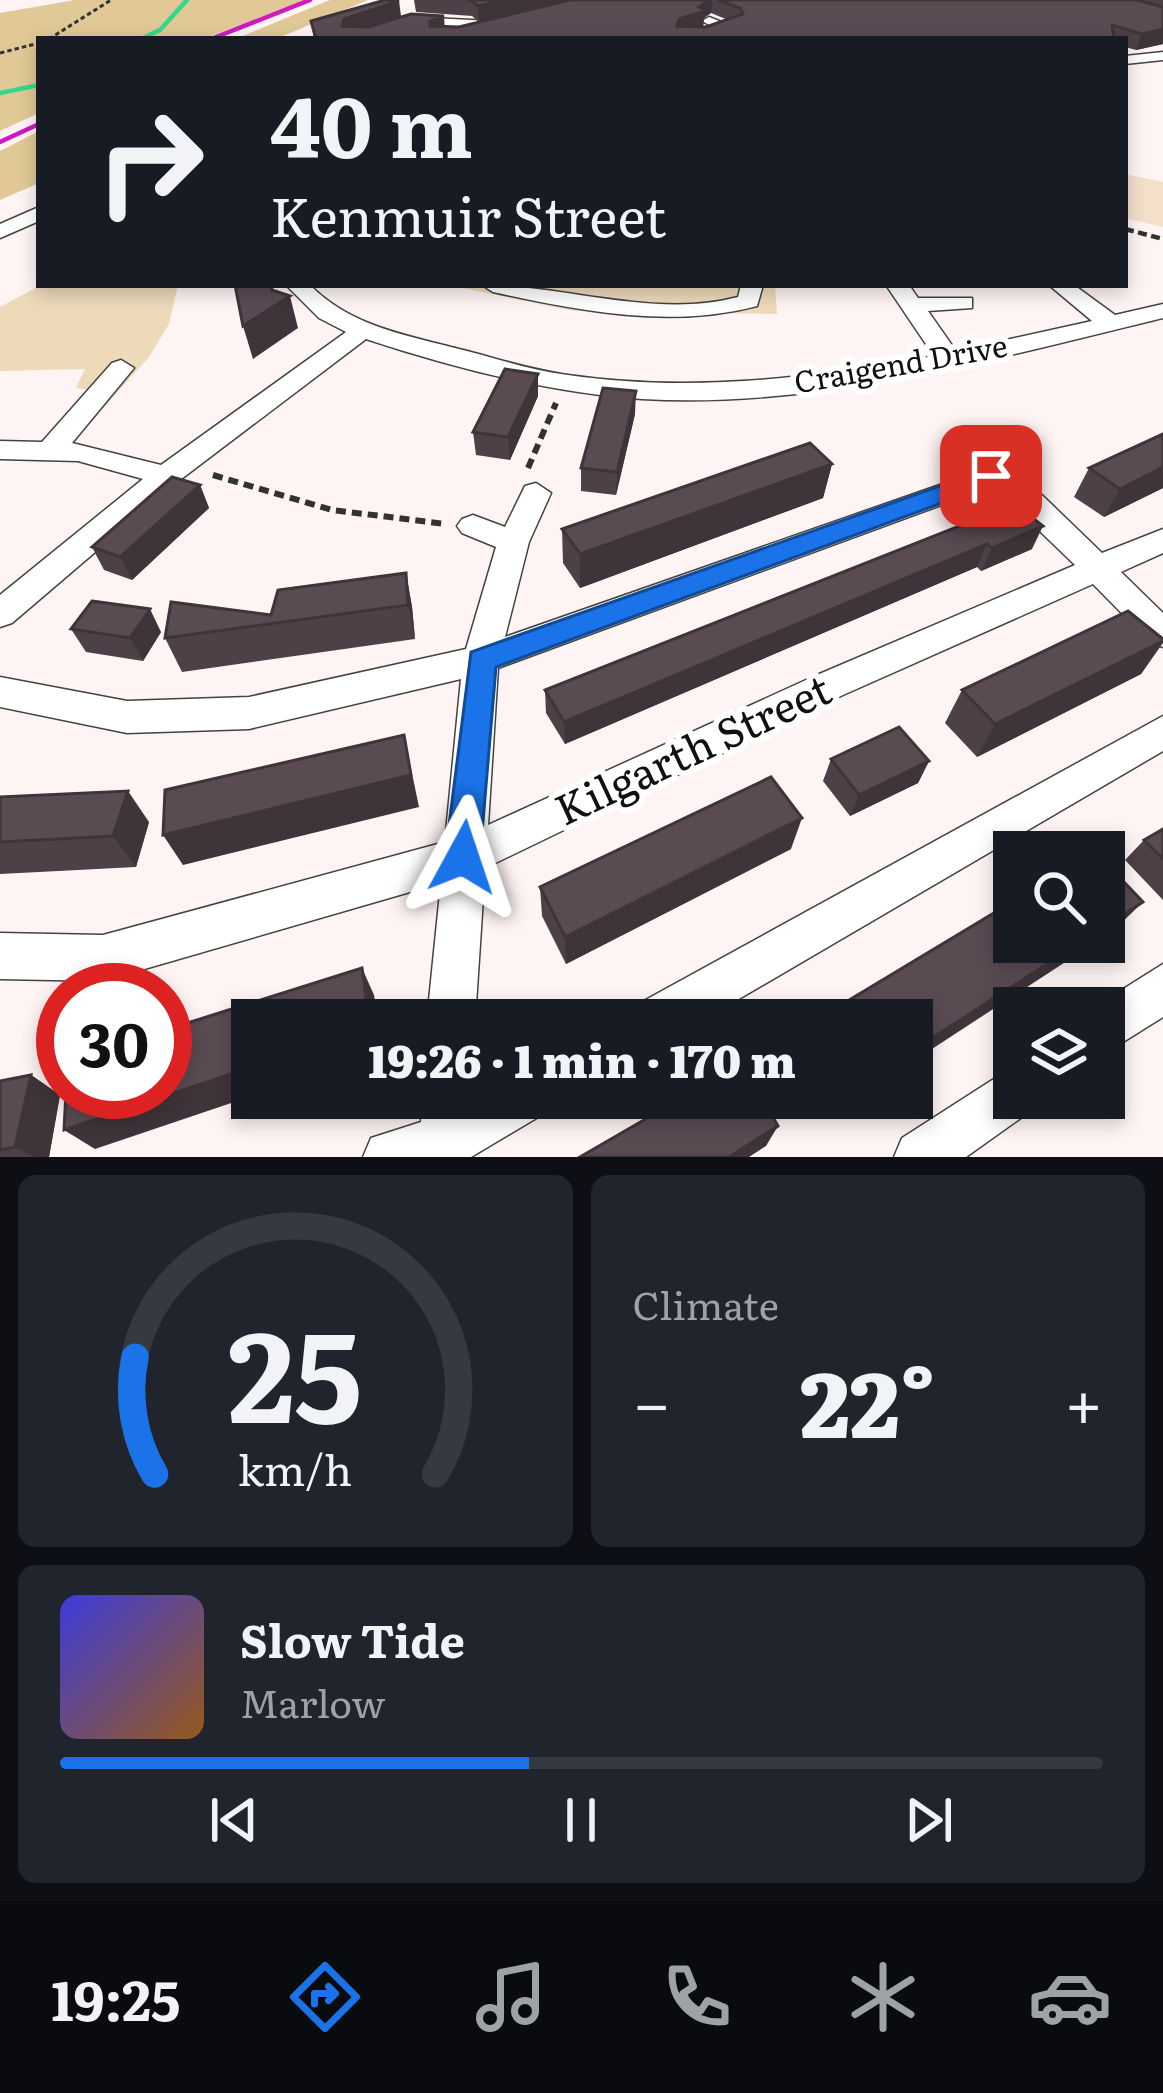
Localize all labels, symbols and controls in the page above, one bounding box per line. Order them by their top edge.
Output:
text: 40 m [270,59,473,184]
icon: right [72,84,228,240]
text: Kenmuir Street [270,173,666,254]
street label: Craigend Drive [790,322,1010,402]
pin [940,425,1042,527]
icon: arrive [958,443,1024,509]
street label: Kilgarth Street [544,656,840,838]
position arrow [400,794,526,920]
map controls [993,831,1125,1119]
button: search [993,831,1125,963]
speed limit sign: 30 [36,963,192,1119]
button: layers [993,987,1125,1119]
text: 19:26 · 1 min · 170 m [368,1025,796,1092]
text: Climate [633,1274,779,1332]
text: 25 [228,1276,362,1461]
text: 22° [800,1332,936,1466]
text: − [633,1350,671,1448]
text: + [1065,1350,1103,1448]
text: km/h [238,1436,352,1499]
text: Slow Tide [240,1605,465,1672]
text: Marlow [240,1672,385,1730]
icon: previous [201,1787,267,1853]
icon: pause [548,1787,614,1853]
icon: next [896,1787,962,1853]
icon: directions [283,1955,367,2039]
icon: music [469,1955,553,2039]
icon: phone [655,1955,739,2039]
icon: climate [841,1955,925,2039]
icon: car [1028,1955,1112,2039]
text: 19:25 [51,1957,180,2038]

